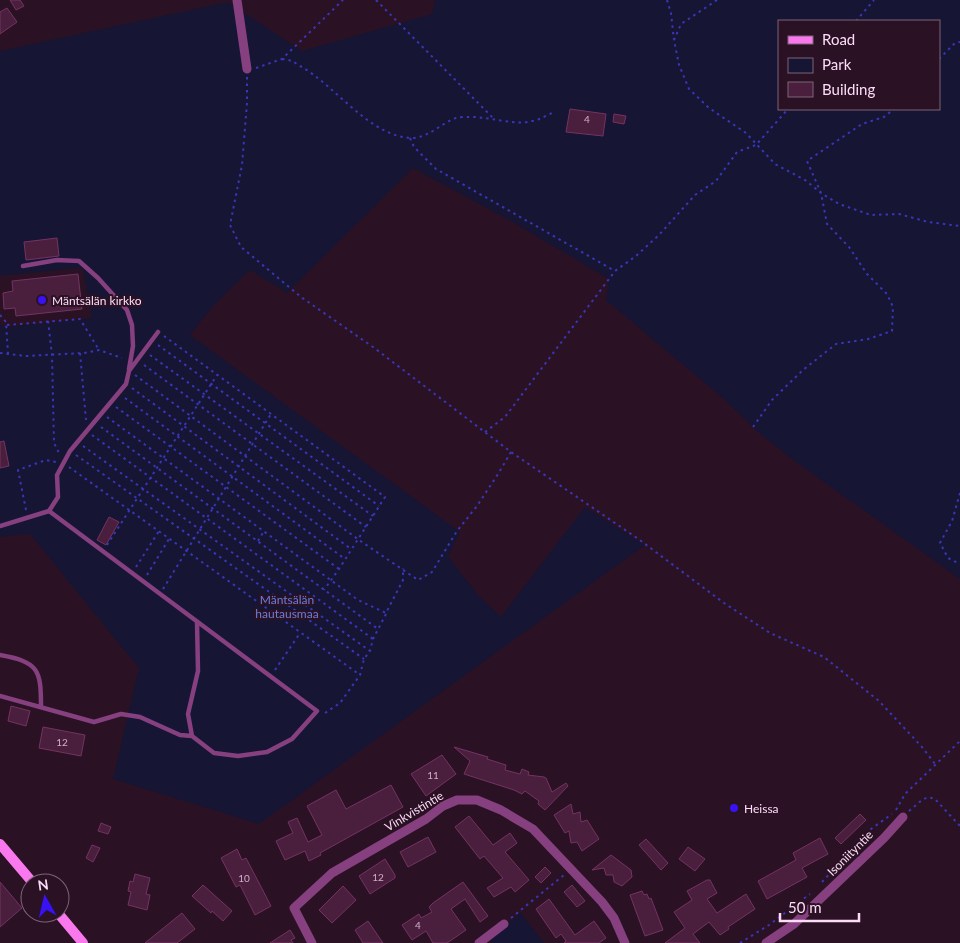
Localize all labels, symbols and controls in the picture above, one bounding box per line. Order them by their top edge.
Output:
legend [778,20,940,110]
text: Road [822,30,855,48]
text: Park [822,55,852,73]
text: Building [822,80,875,98]
house number: 4 [584,113,590,125]
place label: Mäntsälän kirkko [52,293,142,308]
marker: Mäntsälän kirkko [36,294,48,306]
park label: Mäntsälän hautausmaa [255,592,319,621]
house number: 12 [56,736,68,748]
house number: 11 [427,769,439,781]
street label: Vinkvistintie [382,788,446,834]
place label: Heissa [744,801,779,816]
marker: Heissa [728,802,740,814]
street label: Isoniityntie [824,827,876,879]
house number: 12 [372,871,384,883]
house number: 10 [238,872,250,884]
north arrow [20,873,70,923]
text: N [37,875,50,894]
scale bar [780,890,859,922]
text: 50 m [788,898,822,916]
house number: 4 [415,919,421,931]

